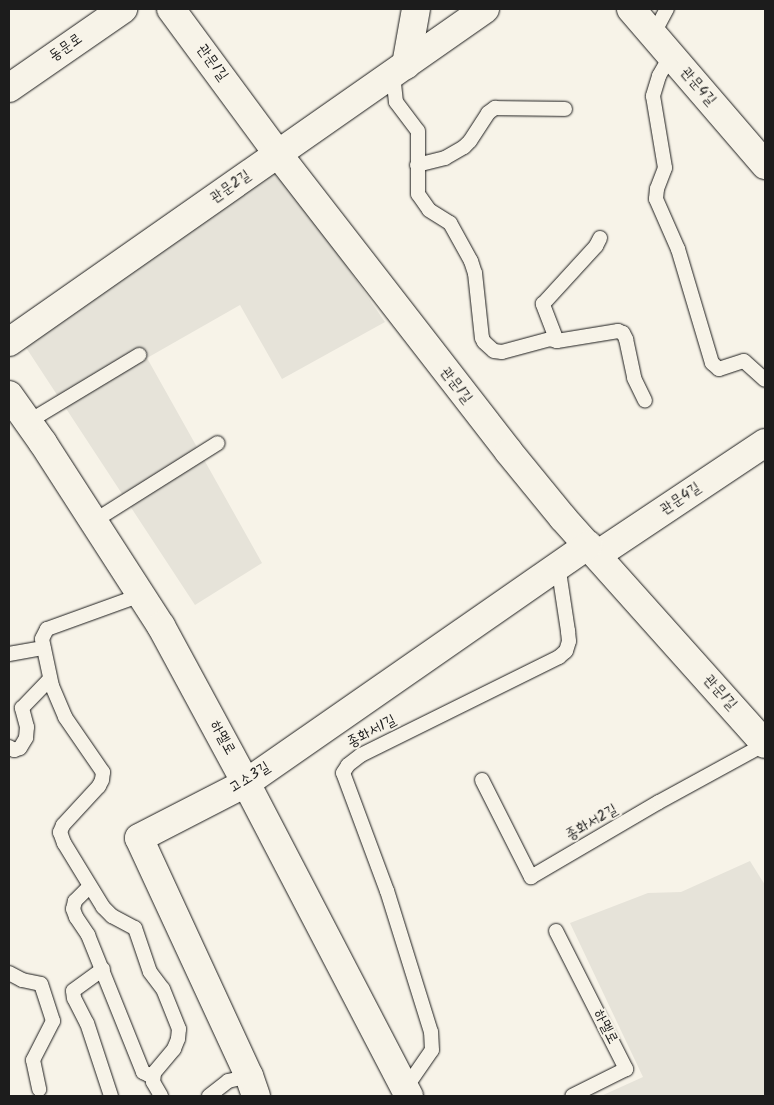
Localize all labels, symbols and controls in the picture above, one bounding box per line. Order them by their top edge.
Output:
street label: 동문로 [46,30,86,66]
street label: 관문1길 [193,41,231,85]
street label: 관문4길 [677,64,719,110]
street label: 관문2길 [207,167,255,207]
street label: 관문1길 [436,364,476,408]
street label: 관문4길 [658,479,704,519]
street label: 관문1길 [700,672,740,714]
street label: 종화서1길 [344,712,400,752]
street label: 하멜로 [205,718,239,758]
street label: 고소3길 [226,759,274,797]
street label: 종화서2길 [563,801,621,845]
street label: 하멜로 [589,1007,621,1047]

